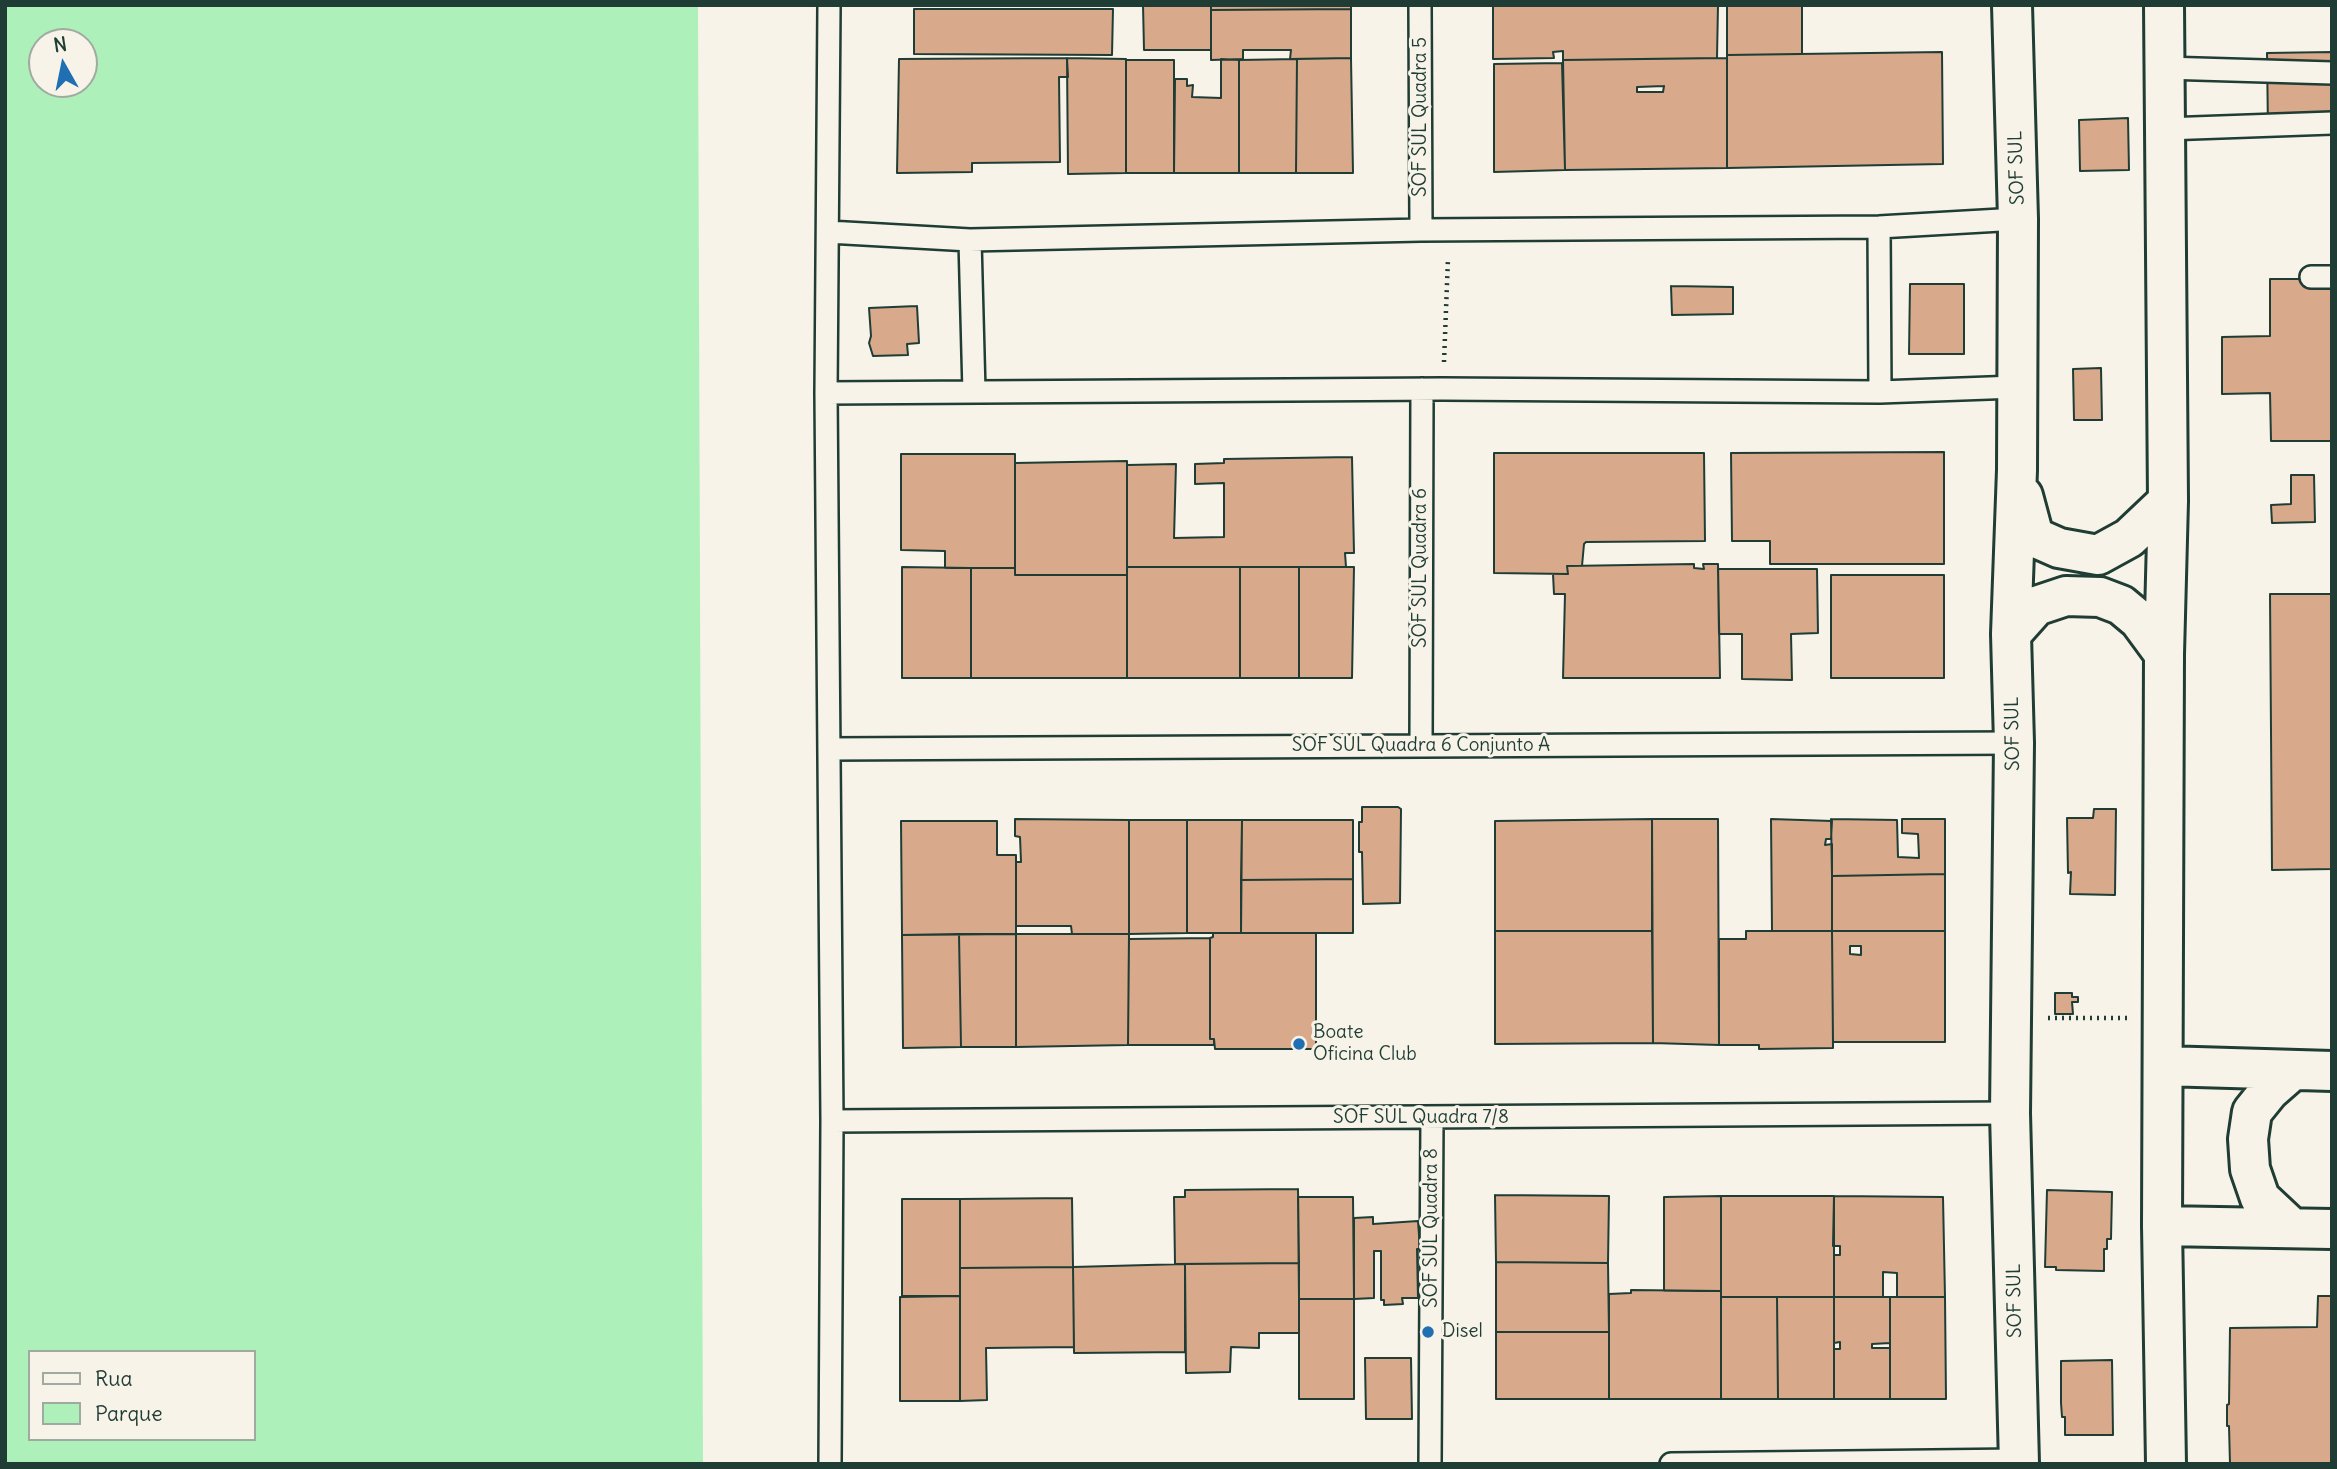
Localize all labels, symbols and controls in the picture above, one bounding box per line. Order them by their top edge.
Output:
north arrow [28,28,98,98]
text: N [52,31,68,57]
street label: SOF SUL Quadra 5 [1410,37,1432,197]
street label: SOF SUL [2004,130,2030,206]
street label: SOF SUL Quadra 6 [1410,488,1432,648]
street label: SOF SUL [2001,697,2025,771]
street label: SOF SUL Quadra 6 Conjunto A [1292,735,1550,757]
place label: Boate Oficina Club [1313,1022,1417,1066]
marker: Boate Oficina Club [1291,1036,1307,1052]
street label: SOF SUL Quadra 7/8 [1333,1107,1509,1129]
street label: SOF SUL Quadra 8 [1421,1148,1443,1308]
street label: SOF SUL [2003,1264,2027,1338]
place label: Disel [1442,1321,1483,1343]
marker: Disel [1420,1324,1436,1340]
legend [28,1350,256,1441]
text: Rua [95,1365,132,1392]
text: Parque [95,1400,163,1427]

